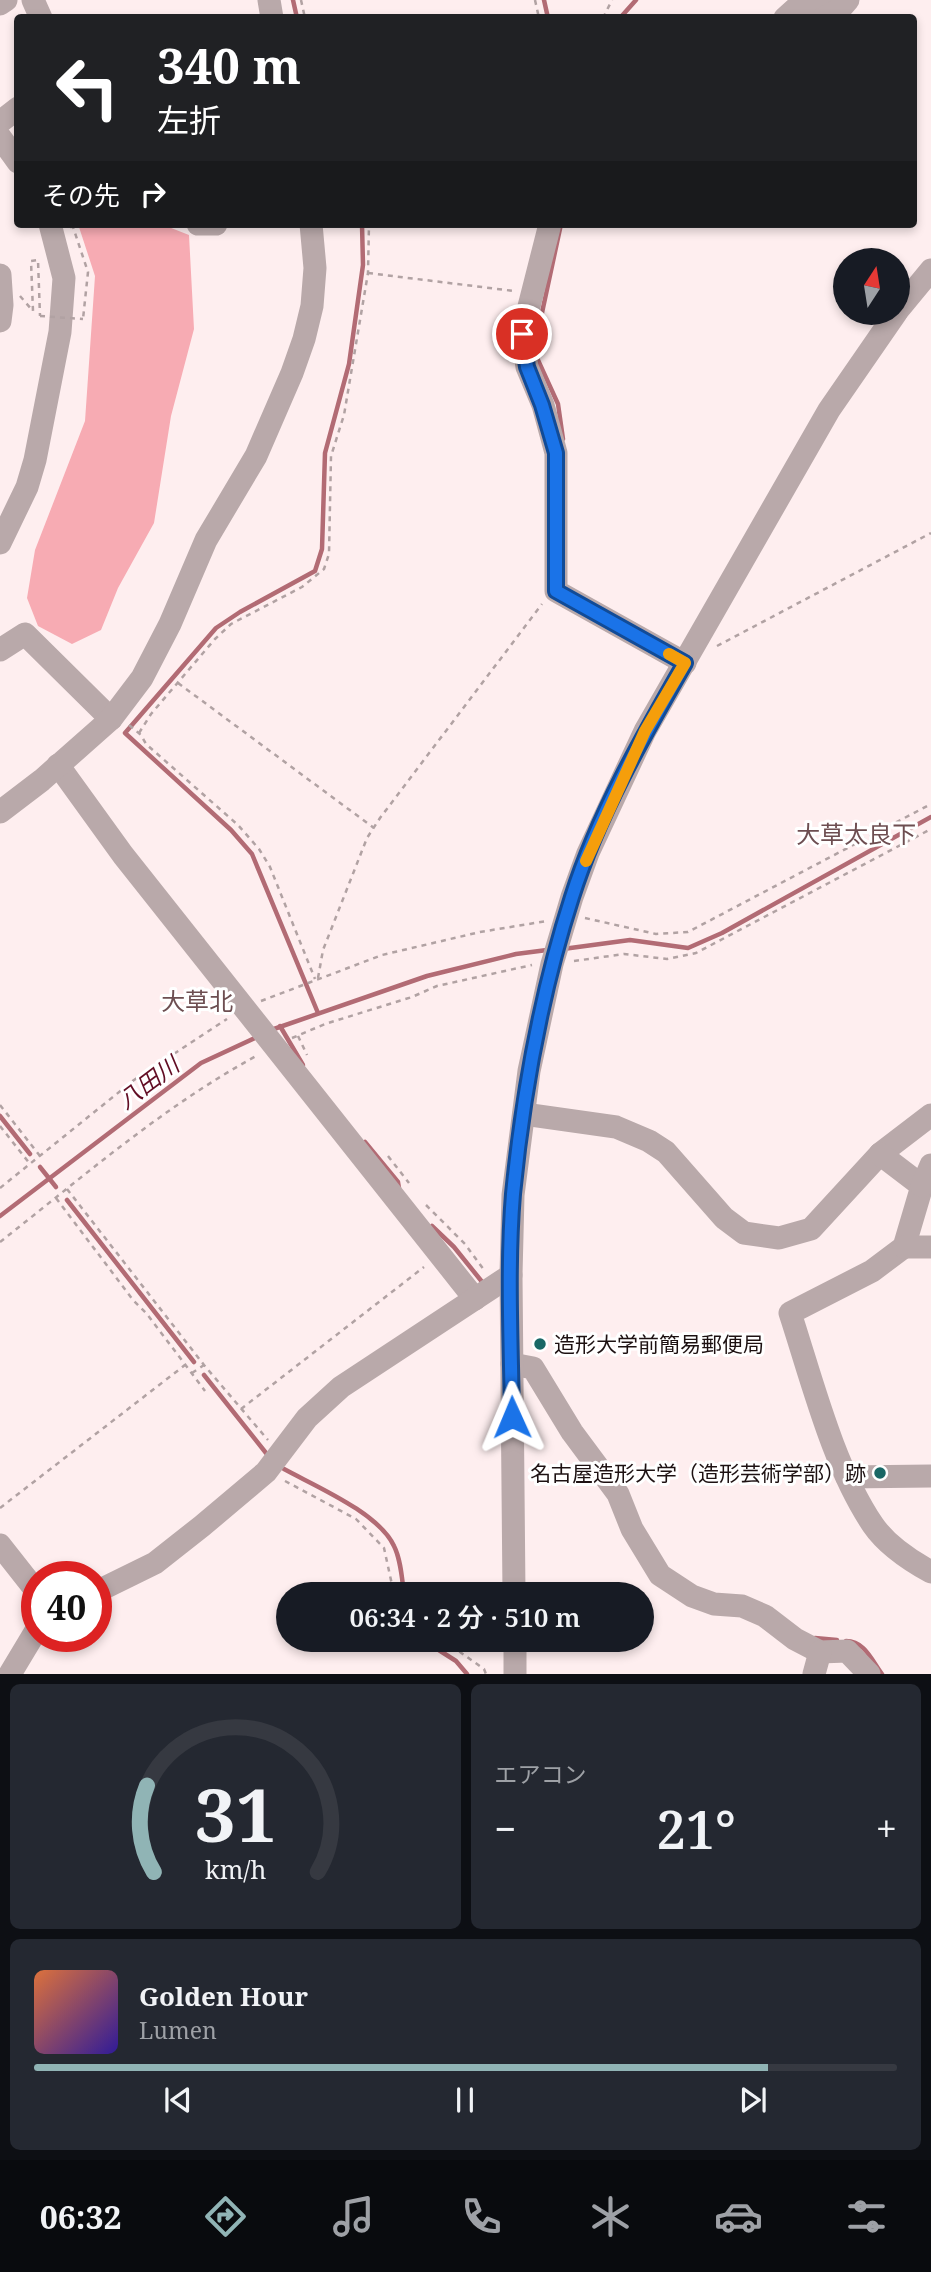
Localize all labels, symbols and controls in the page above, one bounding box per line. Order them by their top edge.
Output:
text: 340 m [157,32,301,98]
icon: left [42,42,133,133]
text: 左折 [157,98,221,141]
icon: right [134,175,172,213]
text: その先 [42,177,120,213]
north arrow [833,248,910,326]
map controls [833,248,910,325]
pin [492,304,552,364]
icon: arrive [503,315,541,353]
district label: 大草太良下 [796,817,916,850]
district label: 大草北 [161,984,233,1017]
water label: 八田川 [111,1047,188,1116]
place label: 造形大学前簡易郵便局 [554,1330,764,1358]
marker: 造形大学前簡易郵便局 [532,1336,548,1352]
position arrow [475,1380,549,1454]
place label: 名古屋造形大学（造形芸術学部）跡 [530,1459,866,1487]
marker: 名古屋造形大学（造形芸術学部）跡 [872,1465,888,1481]
speed limit sign: 40 [21,1561,112,1652]
text: 06:34 · 2 分 · 510 m [349,1599,581,1635]
text: エアコン [495,1758,587,1790]
text: 31 [194,1765,276,1864]
text: 21° [656,1793,736,1864]
text: − [495,1802,517,1854]
text: + [876,1802,897,1854]
text: km/h [205,1852,266,1886]
text: Golden Hour [139,1978,308,2014]
text: Lumen [139,2014,217,2046]
icon: previous [159,2081,197,2119]
icon: pause [446,2081,484,2119]
icon: next [734,2081,772,2119]
icon: directions [201,2192,250,2241]
icon: music [329,2192,378,2241]
icon: phone [457,2192,506,2241]
icon: climate [586,2192,635,2241]
icon: car [714,2192,763,2241]
icon: filters [842,2192,891,2241]
text: 06:32 [40,2195,122,2238]

